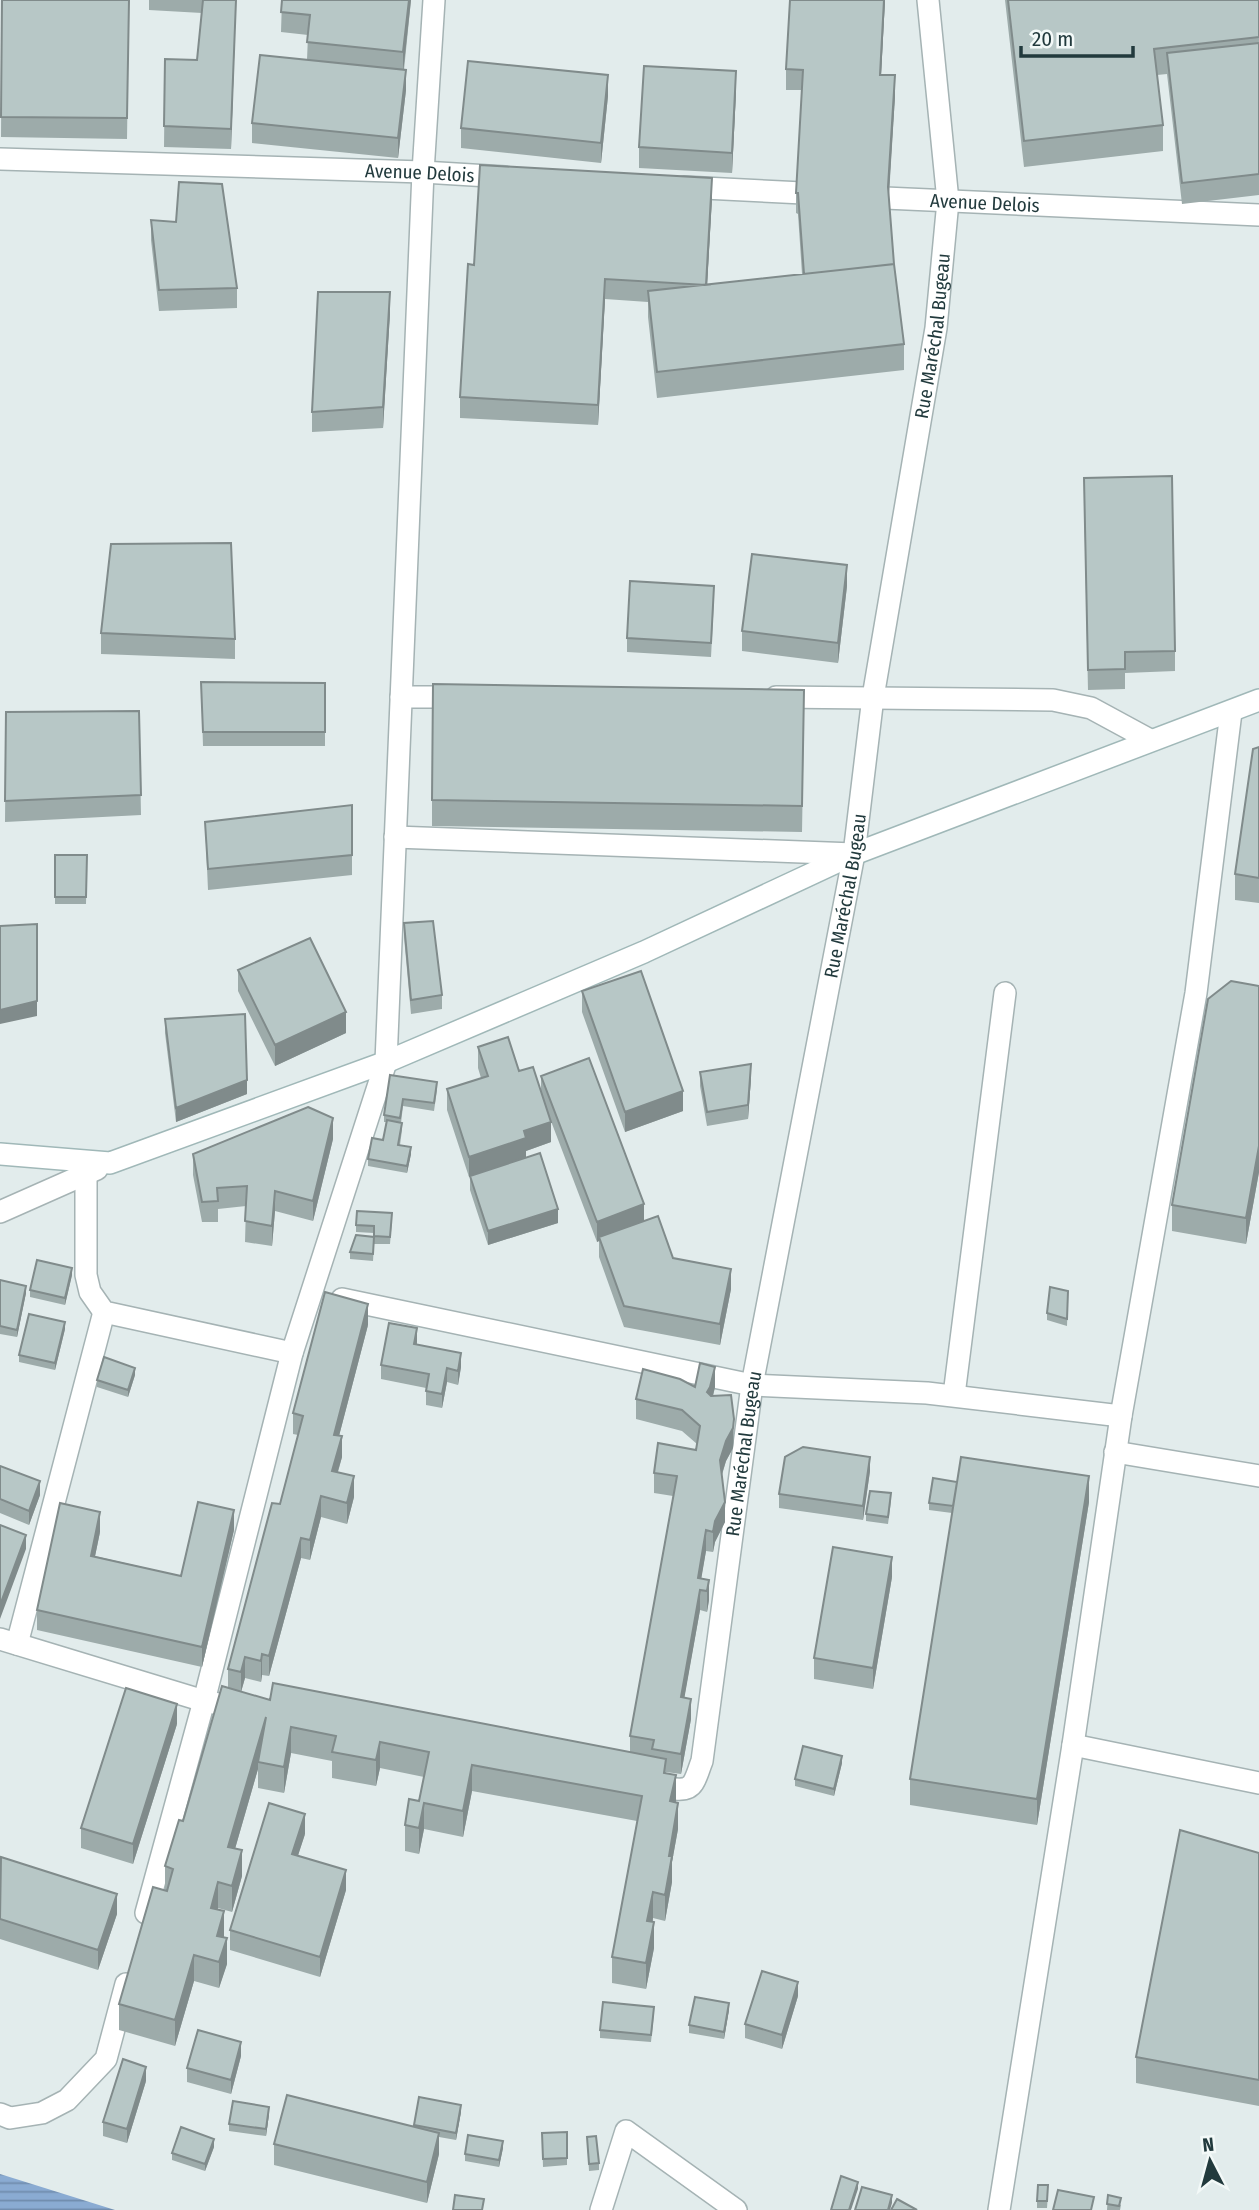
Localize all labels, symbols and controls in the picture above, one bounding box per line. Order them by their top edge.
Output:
scale bar [1021,14,1133,58]
text: 20 m [1032,26,1073,52]
street label: Avenue Delois [365,159,475,187]
street label: Avenue Delois [929,189,1040,217]
street label: Rue Maréchal Bugeau [909,252,955,420]
street label: Rue Maréchal Bugeau [819,812,870,980]
street label: Rue Maréchal Bugeau [721,1369,766,1538]
north arrow [1175,2126,1245,2196]
text: N [1201,2133,1215,2157]

